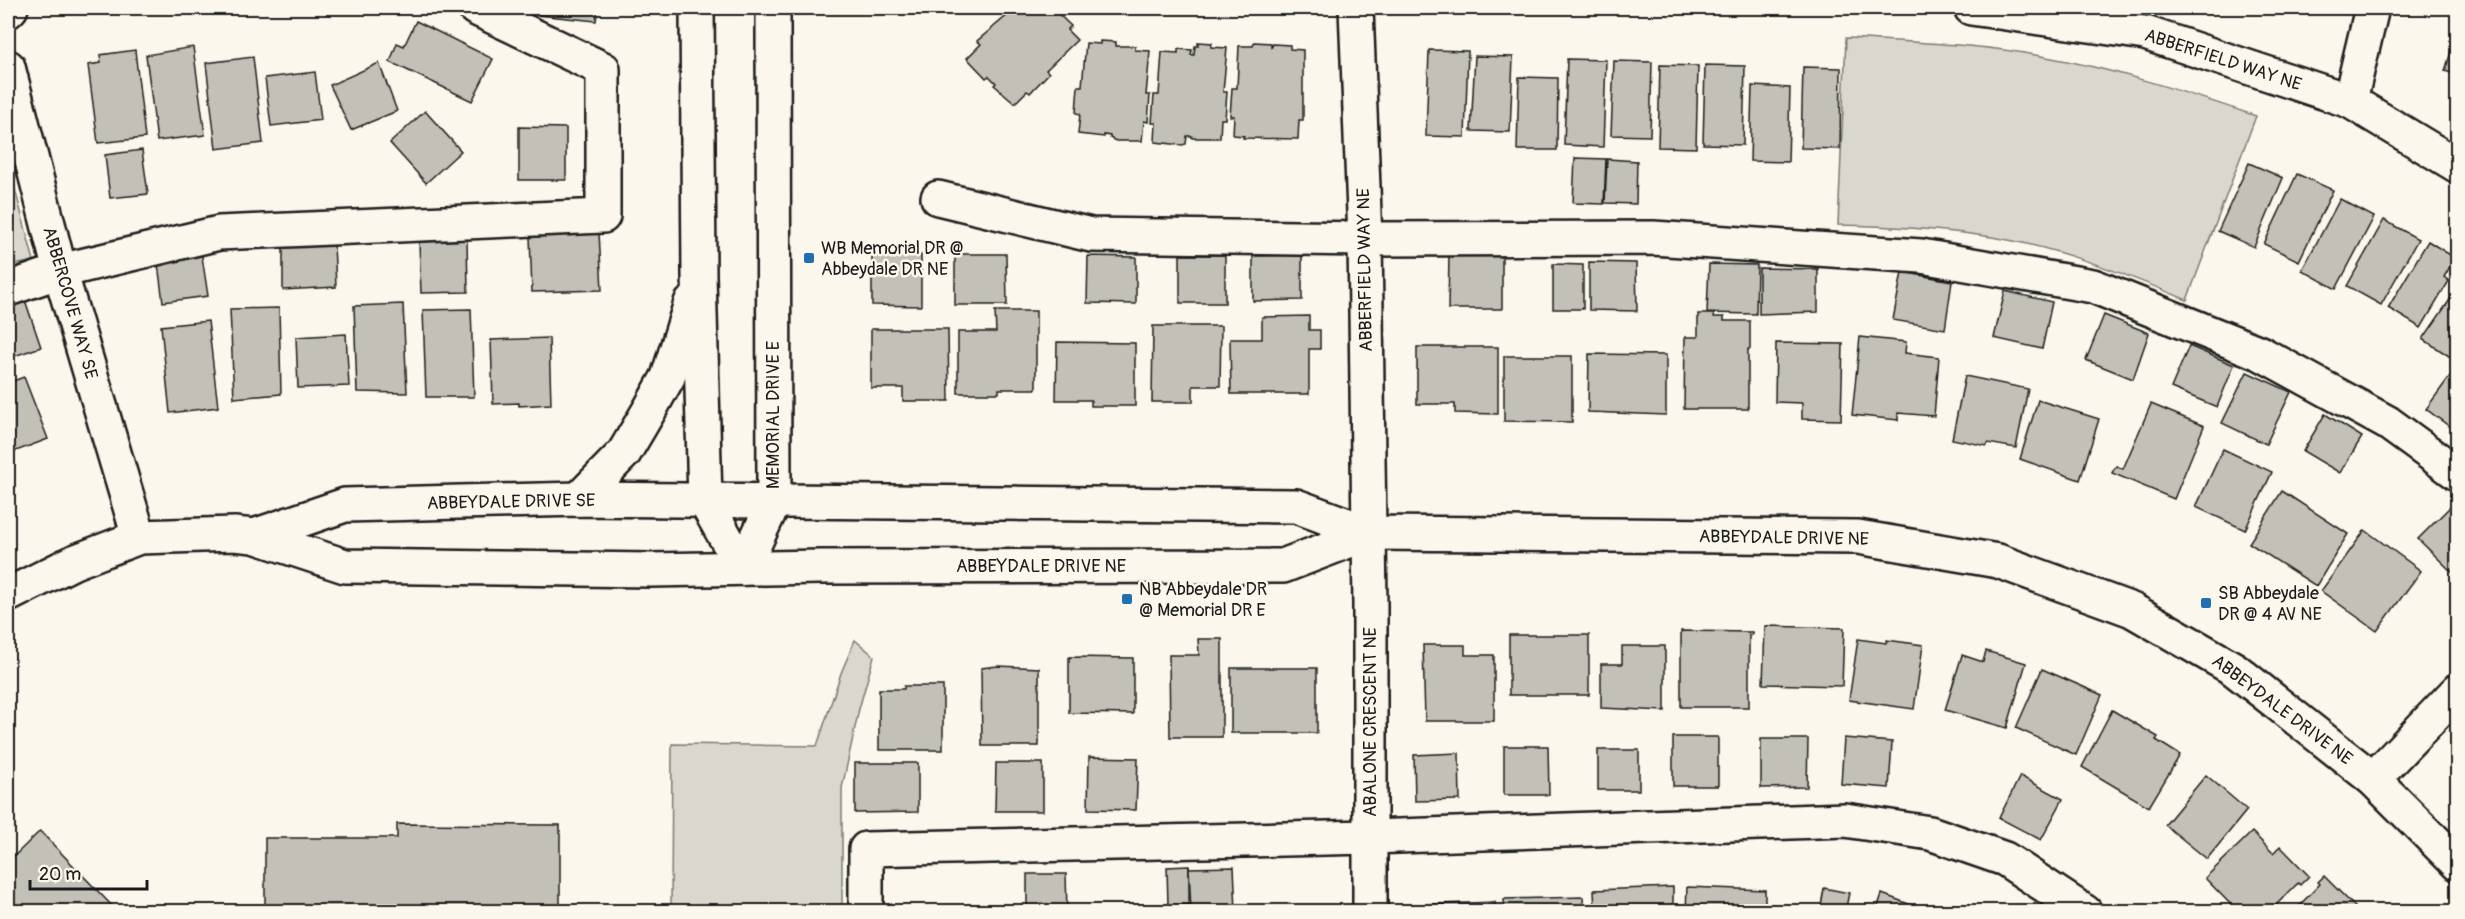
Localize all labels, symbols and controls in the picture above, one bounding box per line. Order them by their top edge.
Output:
street label: ABBERFIELD WAY NE [2142,24,2304,96]
street label: ABBERFIELD WAY NE [1352,188,1378,352]
street label: ABBERCOVE WAY SE [37,224,103,382]
place label: WB Memorial DR @ Abbeydale DR NE [821,237,964,281]
marker: WB Memorial DR @ Abbeydale DR NE [802,251,816,265]
street label: MEMORIAL DRIVE E [762,341,785,489]
street label: ABBEYDALE DRIVE SE [427,489,595,515]
street label: ABBEYDALE DRIVE NE [1699,525,1869,551]
street label: ABBEYDALE DRIVE NE [956,555,1126,578]
place label: NB Abbeydale DR @ Memorial DR E [1139,578,1267,622]
place label: SB Abbeydale DR @ 4 AV NE [2218,582,2322,626]
marker: NB Abbeydale DR @ Memorial DR E [1120,592,1134,606]
marker: SB Abbeydale DR @ 4 AV NE [2199,596,2213,610]
street label: ABALONE CRESCENT NE [1359,627,1382,817]
street label: ABBEYDALE DRIVE NE [2207,650,2357,770]
scale bar [30,853,147,891]
text: 20 m [39,863,81,886]

